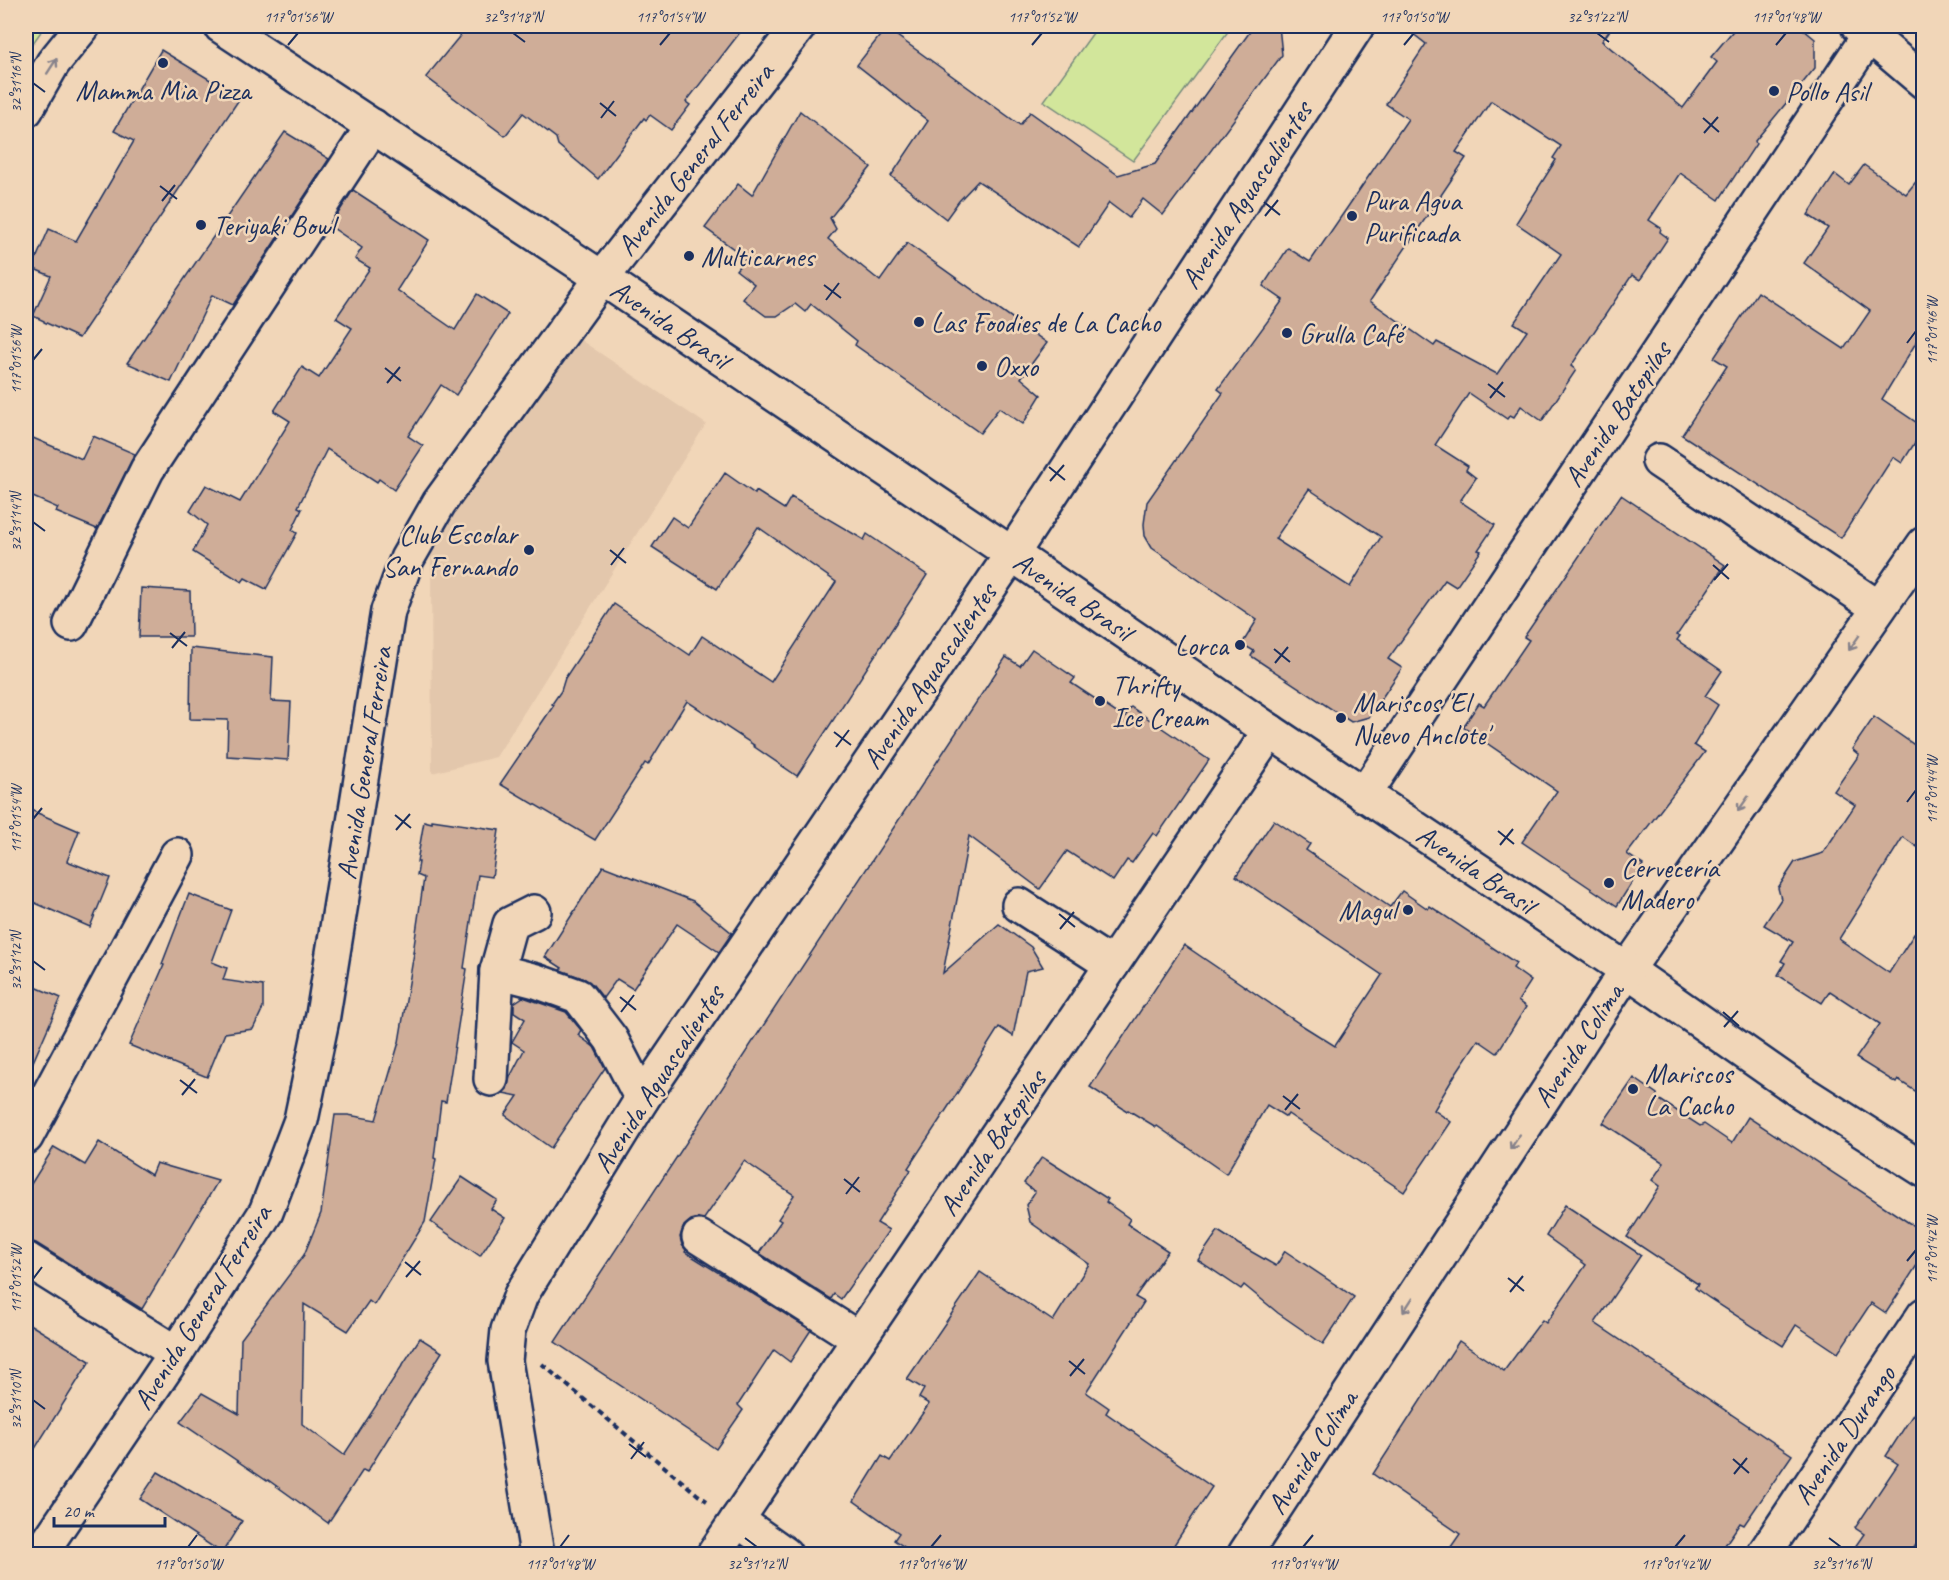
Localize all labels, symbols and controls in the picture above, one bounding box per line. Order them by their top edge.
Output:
text: 117°01'56"W [264,8,335,27]
text: 32°31'18"N [483,8,546,27]
text: 117°01'54"W [636,8,707,27]
text: 117°01'52"W [1008,8,1079,27]
text: 117°01'50"W [1380,8,1451,27]
text: 32°31'22"N [1567,8,1630,27]
text: 117°01'48"W [1752,8,1823,27]
text: 32°31'16"N [7,50,26,113]
street label: Avenida General Ferreira [609,54,782,262]
marker: Mamma Mia Pizza [156,56,170,70]
one-way arrow [46,58,58,75]
place label: Mamma Mia Pizza [75,73,253,108]
place label: Pollo Asil [1786,74,1873,109]
marker: Pollo Asil [1767,84,1781,98]
street label: Avenida Aguascalientes [1172,93,1321,295]
place label: Pura Agua Purificada [1364,183,1463,250]
place label: Teriyaki Bowl [213,208,340,243]
marker: Pura Agua Purificada [1345,209,1359,223]
marker: Teriyaki Bowl [194,218,208,232]
place label: Multicarnes [701,239,816,274]
marker: Multicarnes [682,249,696,263]
street label: Avenida Brasil [604,272,740,379]
text: 117°01'46"W [1923,294,1942,365]
place label: Las Foodies de La Cacho [931,305,1163,340]
marker: Las Foodies de La Cacho [912,315,926,329]
place label: Grulla Café [1299,316,1406,351]
text: 117°01'56"W [7,323,26,394]
marker: Grulla Café [1280,326,1294,340]
street label: Avenida Batopilas [1556,333,1680,493]
place label: Oxxo [994,349,1040,384]
marker: Oxxo [975,359,989,373]
text: 32°31'14"N [7,489,26,552]
place label: Club Escolar San Fernando [383,517,519,584]
marker: Club Escolar San Fernando [522,543,536,557]
street label: Avenida Brasil [1007,544,1143,651]
street label: Avenida Aguascalientes [854,575,1005,775]
place label: Lorca [1175,628,1230,663]
one-way arrow [1848,635,1860,651]
marker: Lorca [1233,638,1247,652]
street label: Avenida General Ferreira [328,642,400,882]
place label: Thrifty Ice Cream [1112,668,1210,735]
place label: Mariscos 'El Nuevo Anclote' [1353,685,1494,752]
marker: Thrifty Ice Cream [1093,694,1107,708]
marker: Mariscos 'El Nuevo Anclote' [1334,711,1348,725]
text: 117°01'44"W [1923,753,1942,824]
text: 117°01'54"W [7,782,26,853]
one-way arrow [1737,795,1749,811]
street label: Avenida Brasil [1410,817,1546,924]
place label: Cervecería Madero [1621,850,1721,917]
marker: Cervecería Madero [1602,876,1616,890]
place label: Magul [1339,893,1401,928]
marker: Magul [1401,903,1415,917]
text: 32°31'12"N [7,928,26,991]
street label: Avenida Colima [1525,974,1632,1114]
street label: Avenida Aguascalientes [584,977,733,1179]
place label: Mariscos La Cacho [1645,1056,1735,1123]
street label: Avenida Batopilas [931,1062,1055,1222]
marker: Mariscos La Cacho [1626,1082,1640,1096]
one-way arrow [1508,1133,1520,1150]
street label: Avenida General Ferreira [125,1197,280,1416]
text: 117°01'42"W [1923,1213,1942,1284]
text: 117°01'52"W [7,1242,26,1313]
one-way arrow [1401,1297,1414,1314]
street label: Avenida Durango [1785,1357,1904,1511]
text: 32°31'10"N [7,1367,26,1430]
street label: Avenida Colima [1259,1381,1366,1521]
scale bar [54,1490,165,1528]
text: 20 m [63,1500,96,1522]
text: 117°01'50"W [154,1555,225,1574]
text: 117°01'48"W [526,1555,597,1574]
text: 32°31'12"N [727,1555,790,1574]
text: 117°01'46"W [897,1555,968,1574]
text: 117°01'44"W [1269,1555,1340,1574]
text: 117°01'42"W [1641,1555,1712,1574]
text: 32°31'16"N [1811,1555,1874,1574]

